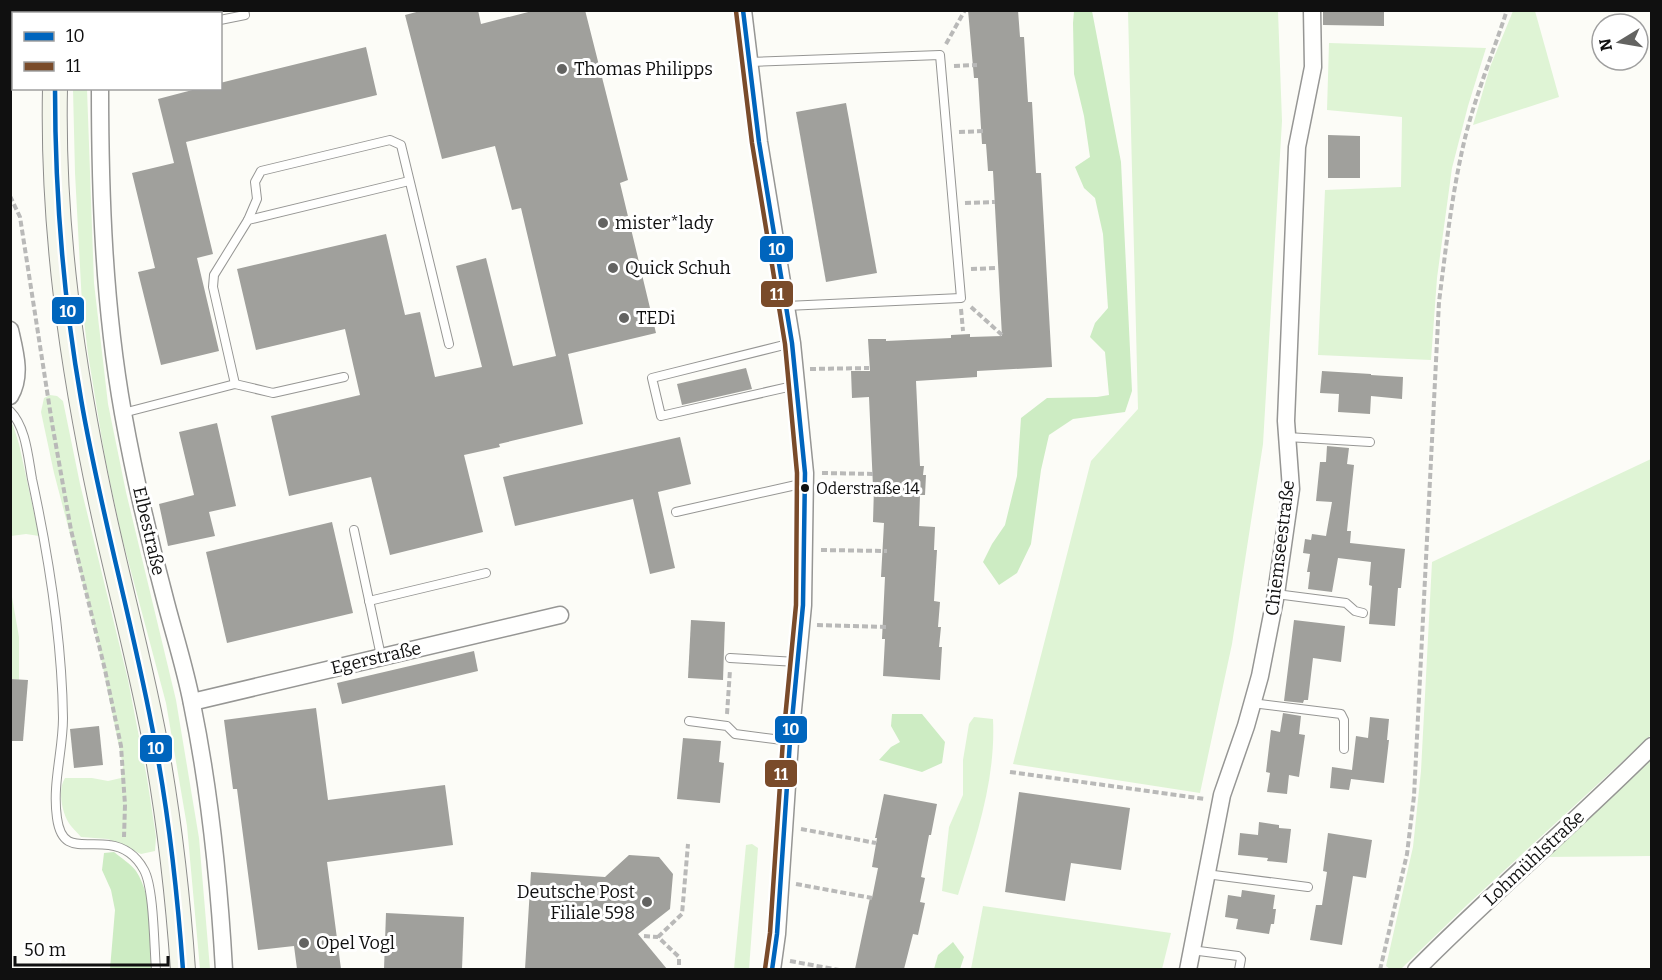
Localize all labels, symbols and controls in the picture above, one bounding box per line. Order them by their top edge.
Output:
legend [12,12,222,90]
north arrow [1590,12,1650,72]
text: 10 [66,25,85,47]
text: N [1595,37,1616,53]
text: 11 [66,55,81,77]
place label: Thomas Philipps [574,58,713,80]
marker: Thomas Philipps [555,62,569,76]
place label: mister*lady [615,212,714,234]
marker: mister*lady [596,216,610,230]
line badge: 10 [759,235,794,263]
text: 10 [768,240,786,259]
place label: Quick Schuh [625,257,731,279]
marker: Quick Schuh [606,261,620,275]
line badge: 11 [760,280,794,308]
text: 11 [770,285,784,304]
line badge: 10 [51,296,85,325]
text: 10 [59,302,77,321]
place label: TEDi [636,307,675,329]
marker: TEDi [617,311,631,325]
place label: Oderstraße 14 [816,479,920,498]
street label: Chiemseestraße [1261,479,1299,617]
marker: Oderstraße 14 [799,482,811,494]
street label: Elbestraße [128,484,170,578]
street label: Egerstraße [329,637,423,679]
line badge: 10 [774,715,808,744]
text: 10 [782,720,800,739]
line badge: 10 [139,734,173,763]
text: 10 [147,739,165,758]
line badge: 11 [764,759,798,788]
text: 11 [774,765,788,784]
street label: Lohmühlstraße [1479,806,1589,910]
place label: Deutsche Post Filiale 598 [517,881,635,924]
marker: Deutsche Post Filiale 598 [640,895,654,909]
scale bar [15,929,168,967]
place label: Opel Vogl [316,932,395,954]
marker: Opel Vogl [297,936,311,950]
text: 50 m [24,939,66,961]

